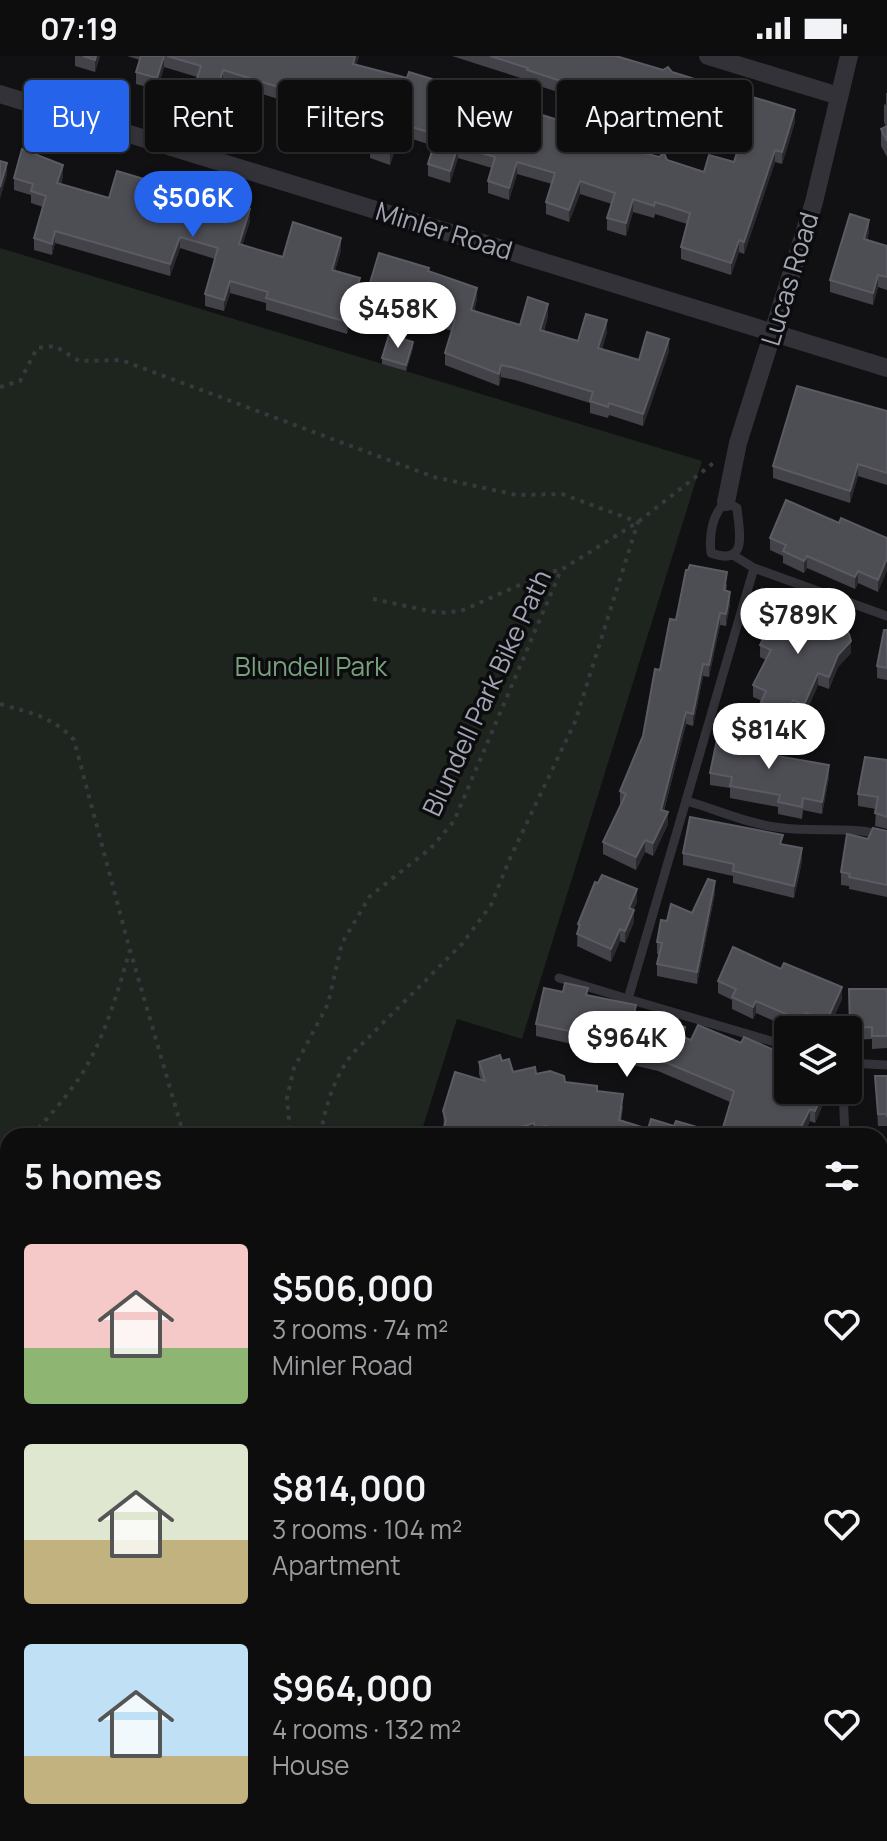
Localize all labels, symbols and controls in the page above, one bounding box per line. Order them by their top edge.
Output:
text: 07:19 [40,8,118,49]
chip: Buy [24,80,129,152]
chip: Rent [145,80,262,152]
chip: Filters [278,80,412,152]
chip: New [428,80,541,152]
chip: Apartment [557,80,752,152]
pin: $506K [137,171,249,239]
text: $506K [152,179,234,215]
street label: Minler Road [372,192,517,268]
street label: Lucas Road [752,207,826,350]
pin: $458K [342,282,454,350]
text: $458K [358,290,438,326]
street label: Blundell Park Bike Path [413,563,559,822]
pin: $789K [742,588,854,656]
text: $789K [758,596,838,632]
park label: Blundell Park [235,648,388,684]
pin: $814K [713,703,825,771]
text: $814K [731,711,807,747]
pin: $964K [571,1011,683,1079]
map controls [774,1016,862,1104]
button: layers [774,1016,862,1104]
text: $964K [586,1019,668,1055]
text: 5 homes [24,1153,162,1199]
icon: filters [820,1154,864,1198]
text: $506,000 [272,1265,434,1311]
icon: home [88,1276,184,1372]
icon: heart [820,1302,864,1346]
text: 3 rooms · 74 m² [272,1311,448,1347]
text: Minler Road [272,1347,413,1383]
text: $814,000 [272,1465,427,1511]
icon: home [88,1476,184,1572]
icon: heart [820,1502,864,1546]
text: 3 rooms · 104 m² [272,1511,462,1547]
text: Apartment [272,1547,401,1583]
text: $964,000 [272,1665,433,1711]
icon: home [88,1676,184,1772]
icon: heart [820,1702,864,1746]
text: 4 rooms · 132 m² [272,1711,461,1747]
text: House [272,1747,349,1783]

